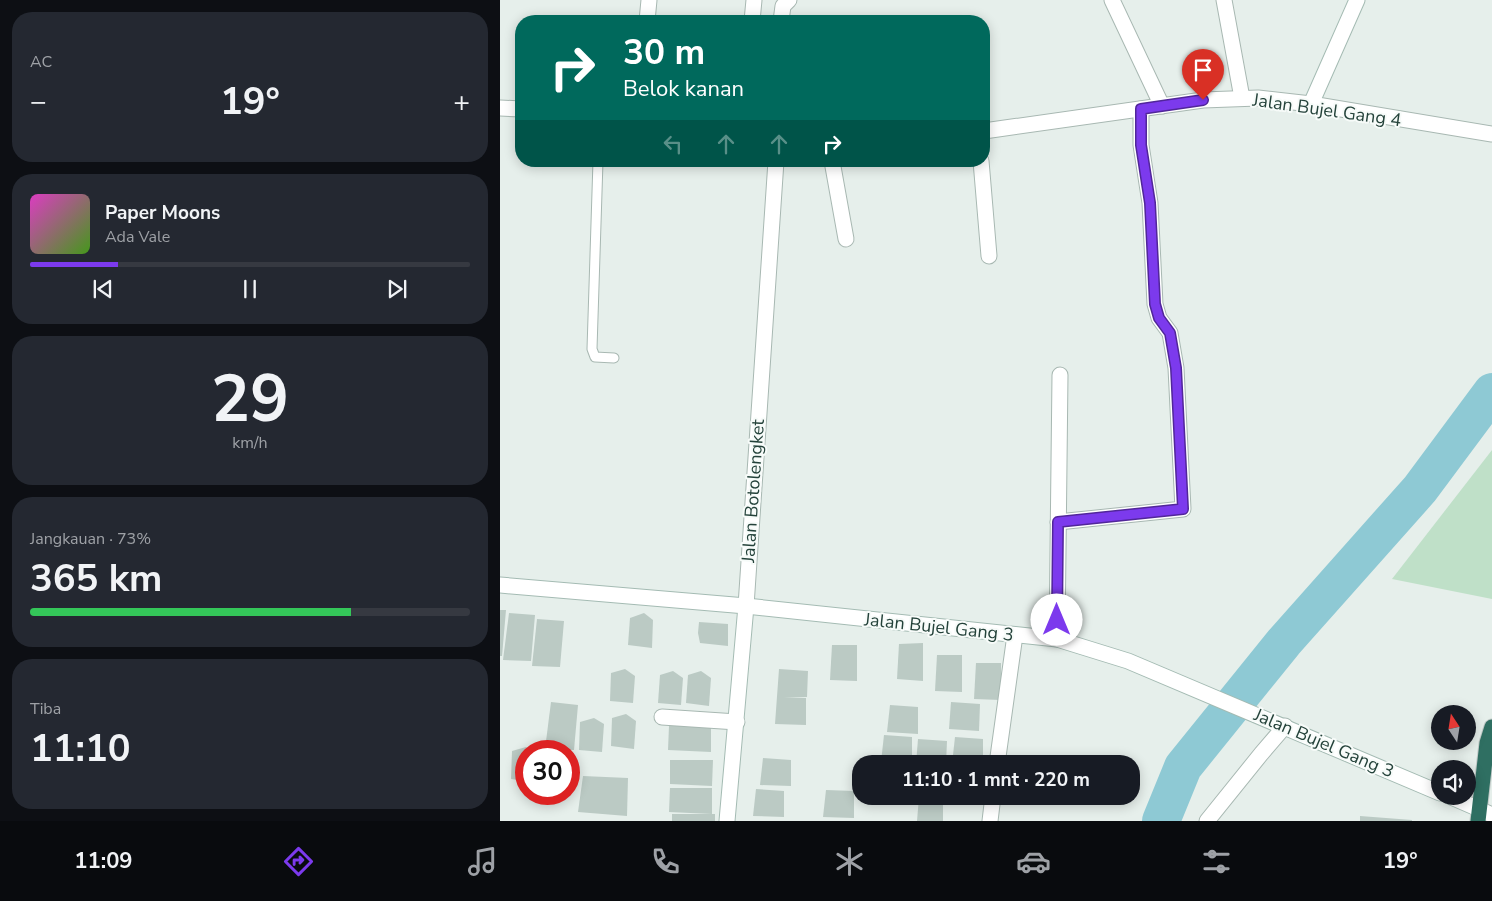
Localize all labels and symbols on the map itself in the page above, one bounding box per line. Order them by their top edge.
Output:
pin [1182,49,1224,100]
street label: Jalan Bujel Gang 4 [1250,88,1403,132]
street label: Jalan Botolengket [736,418,770,564]
position arrow [1030,593,1082,645]
street label: Jalan Bujel Gang 3 [862,607,1015,647]
street label: Jalan Bujel Gang 3 [1249,702,1398,783]
north arrow [1431,705,1476,750]
speed limit sign: 30 [515,740,580,805]

